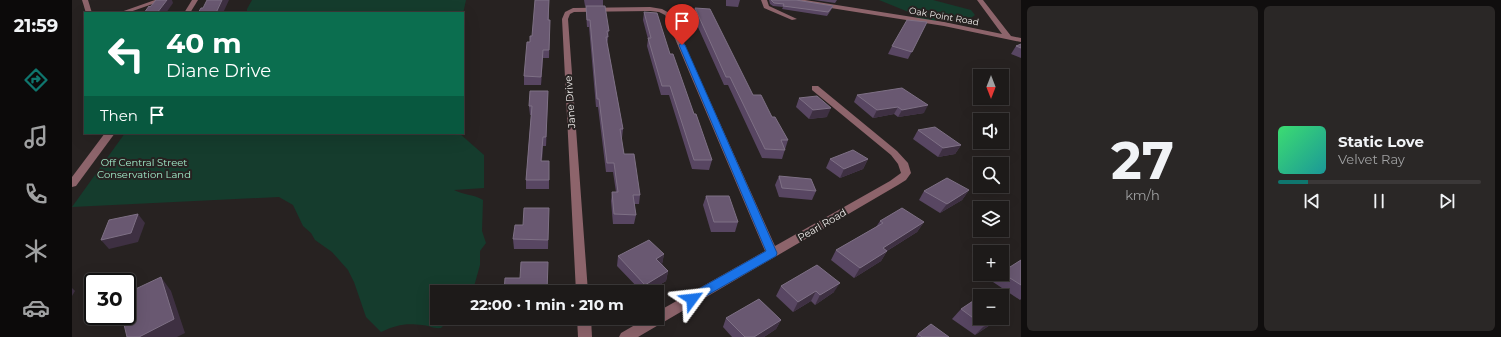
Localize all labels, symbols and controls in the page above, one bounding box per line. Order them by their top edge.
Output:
pin [665,4,699,45]
street label: Oak Point Road [908,4,980,28]
icon: arrive [671,10,693,32]
text: 21:59 [14,15,58,37]
text: 40 m [166,26,242,60]
icon: left [100,28,152,80]
text: Diane Drive [166,60,271,82]
icon: directions [22,66,50,94]
north arrow [973,69,1009,105]
map controls [973,69,1009,325]
street label: Jane Drive [562,75,578,130]
icon: arrive [146,104,168,126]
text: Then [100,106,138,125]
button: sound [973,113,1009,149]
icon: music [22,123,50,151]
text: 27 [1111,129,1174,192]
text: Static Love [1338,132,1424,151]
text: Velvet Ray [1338,151,1405,167]
park label: Off Central Street Conservation Land [97,156,191,181]
button: search [973,157,1009,193]
icon: phone [22,180,50,208]
text: km/h [1125,187,1160,203]
icon: previous [1301,190,1323,212]
icon: pause [1368,190,1390,212]
icon: next [1436,190,1458,212]
button: layers [973,201,1009,237]
street label: Pearl Road [795,206,849,244]
icon: climate [22,237,50,265]
button: + [973,245,1009,281]
speed limit sign: 30 [84,273,136,325]
position arrow [671,278,713,320]
button: − [973,289,1009,325]
icon: car [22,294,50,322]
text: 22:00 · 1 min · 210 m [470,295,624,314]

